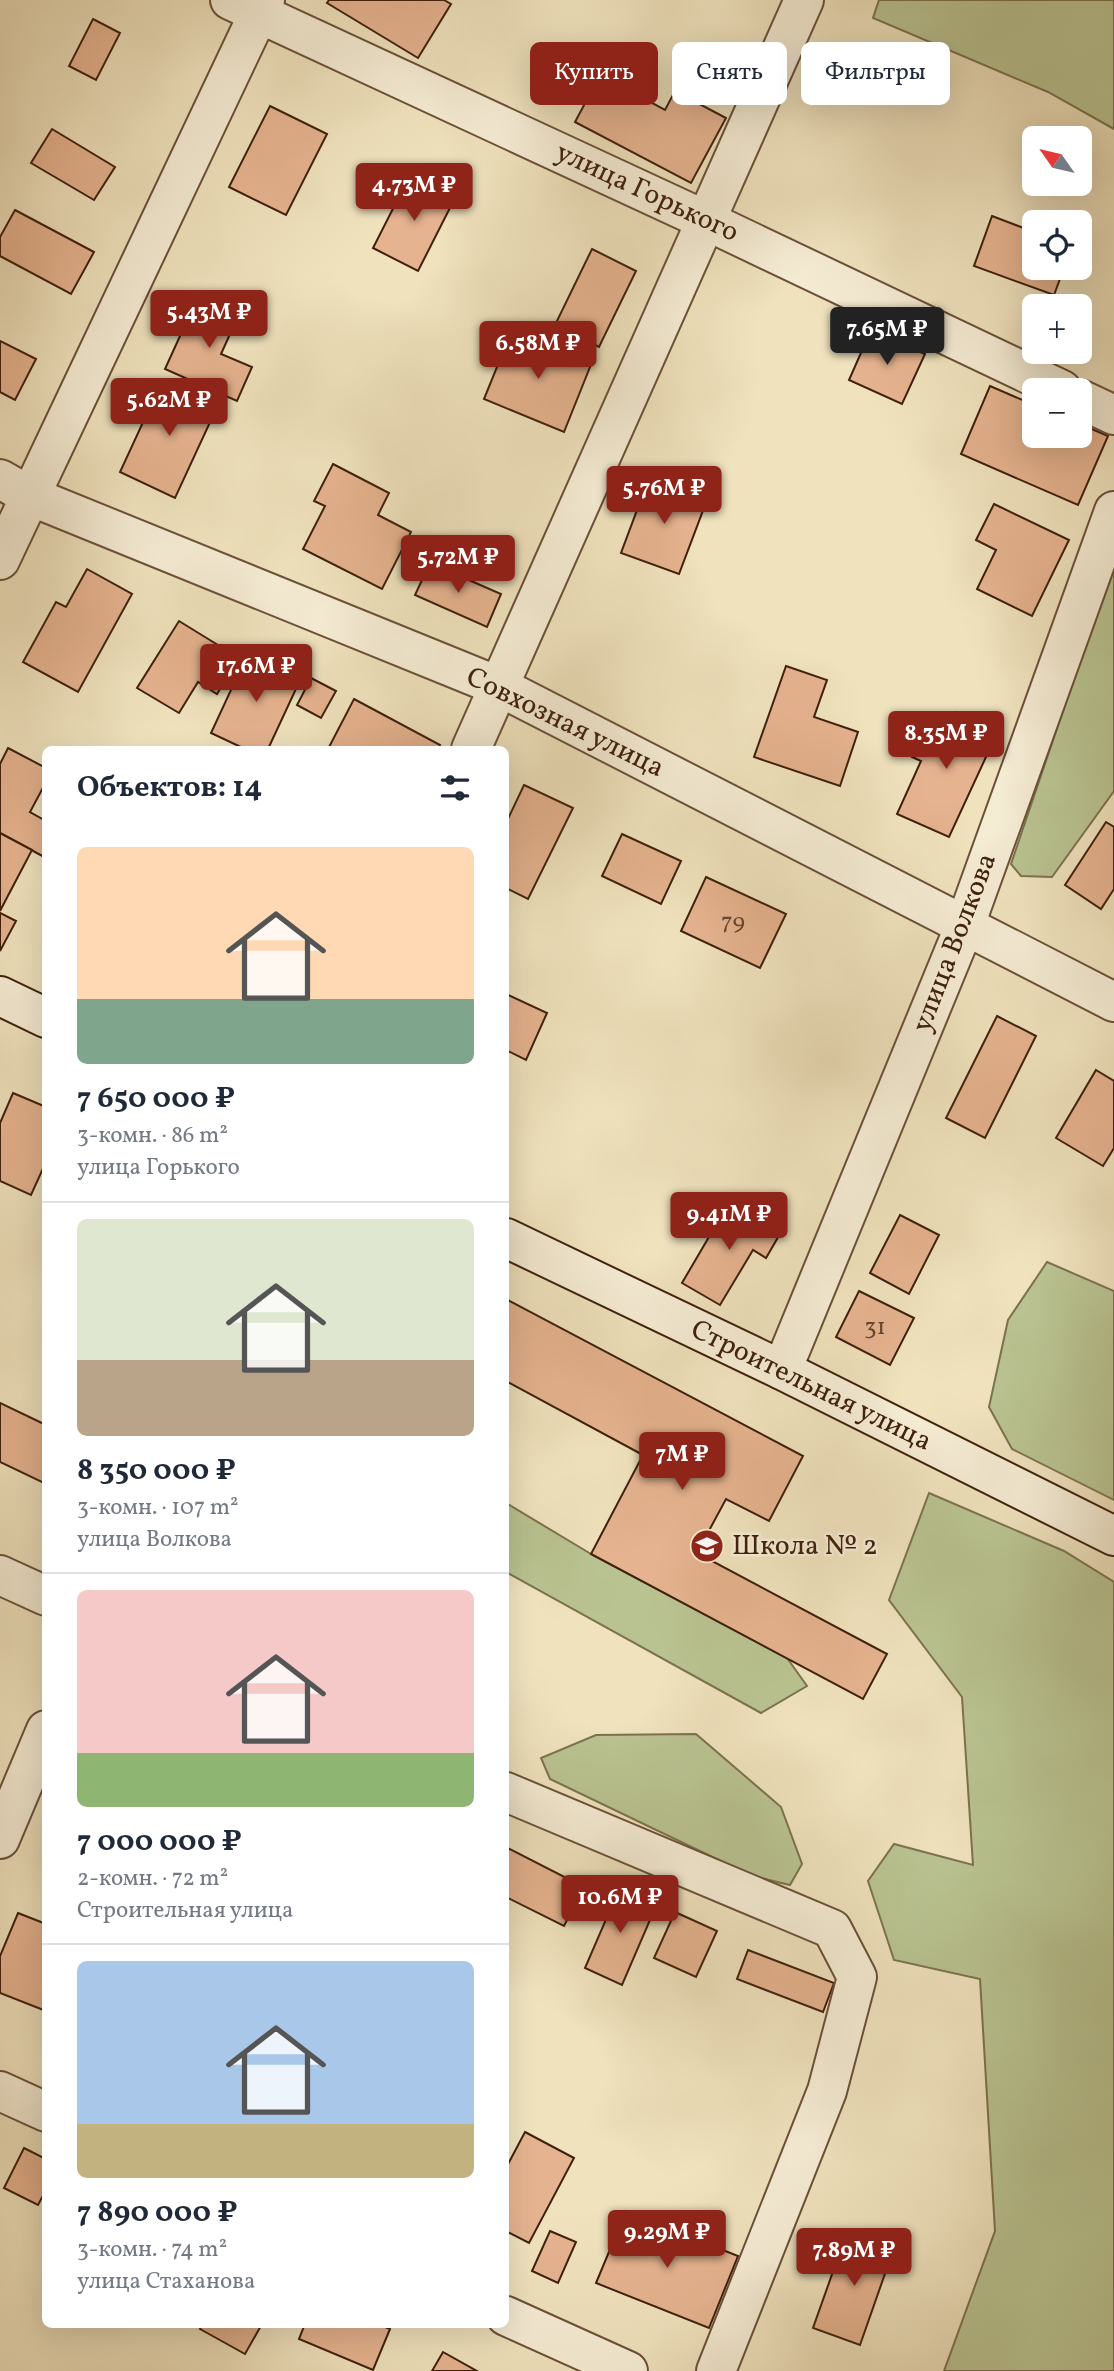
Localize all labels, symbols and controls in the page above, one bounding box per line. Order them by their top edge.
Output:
chip: Купить [530,42,658,105]
chip: Снять [672,42,787,105]
chip: Фильтры [801,42,950,105]
north arrow [1022,126,1092,196]
map controls [1022,126,1092,448]
street label: улица Горького [549,133,745,253]
pin: 4.73M ₽ [349,164,479,223]
text: 4.73M ₽ [372,170,456,202]
button: locate [1022,210,1092,280]
pin: 5.43M ₽ [144,290,274,350]
button: + [1022,294,1092,364]
text: 5.43M ₽ [166,297,252,329]
pin: 7.65M ₽ [822,308,952,367]
text: 7.65M ₽ [846,314,928,346]
pin: 6.58M ₽ [473,322,603,381]
text: 6.58M ₽ [495,328,581,360]
pin: 5.62M ₽ [104,378,234,438]
button: − [1022,378,1092,448]
text: 5.62M ₽ [127,385,211,417]
pin: 5.76M ₽ [599,466,729,526]
text: 5.76M ₽ [623,473,705,505]
pin: 5.72M ₽ [393,536,523,595]
text: 5.72M ₽ [417,542,499,574]
pin: 17.6M ₽ [191,644,321,704]
text: 17.6M ₽ [216,651,296,683]
street label: Совхозная улица [459,658,671,788]
pin: 8.35M ₽ [881,712,1011,771]
text: 8.35M ₽ [904,718,988,750]
text: Объектов: 14 [77,767,262,809]
icon: filters [436,769,474,807]
street label: улица Волкова [903,848,1007,1038]
icon: home [213,893,339,1019]
house number: 79 [721,906,745,940]
text: 7 650 000 ₽ [77,1078,235,1120]
text: 3-комн. · 86 m² [77,1120,228,1152]
text: улица Горького [77,1152,240,1184]
pin: 9.41M ₽ [664,1192,794,1252]
text: 9.41M ₽ [686,1199,772,1231]
icon: home [213,1265,339,1391]
street label: Строительная улица [684,1311,938,1461]
house number: 31 [864,1311,886,1345]
pin: 7M ₽ [641,1432,723,1492]
text: 7M ₽ [655,1439,709,1471]
text: 8 350 000 ₽ [77,1450,236,1492]
text: 3-комн. · 107 m² [77,1492,239,1524]
text: улица Волкова [77,1524,232,1556]
school or university icon: Школа № 2 [688,1527,726,1565]
place label: Школа № 2 [732,1527,878,1566]
icon: home [213,1636,339,1762]
text: 7 000 000 ₽ [77,1821,242,1863]
text: 2-комн. · 72 m² [77,1863,228,1895]
pin: 10.6M ₽ [555,1876,685,1935]
text: 10.6M ₽ [577,1882,663,1914]
text: Строительная улица [77,1895,294,1927]
icon: home [213,2007,339,2133]
text: 7 890 000 ₽ [77,2192,238,2234]
pin: 9.29M ₽ [602,2210,732,2270]
text: 9.29M ₽ [624,2217,710,2249]
pin: 7.89M ₽ [789,2228,919,2288]
text: 3-комн. · 74 m² [77,2234,227,2266]
text: 7.89M ₽ [812,2235,896,2267]
text: улица Стаханова [77,2266,255,2298]

